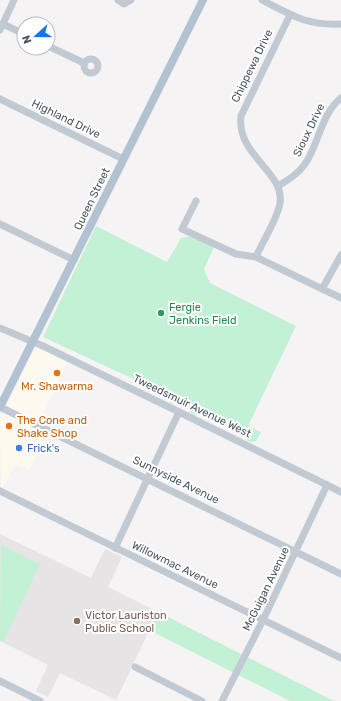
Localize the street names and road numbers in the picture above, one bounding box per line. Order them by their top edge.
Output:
street label: Chippewa Drive [229,27,275,105]
street label: Highland Drive [29,97,103,141]
street label: Sioux Drive [291,101,327,159]
street label: Queen Street [71,165,113,232]
street label: Tweedsmuir Avenue West [131,372,254,441]
street label: Sunnyside Avenue [131,453,221,507]
street label: Willowmac Avenue [130,538,220,592]
street label: McGuigan Avenue [240,545,292,633]

